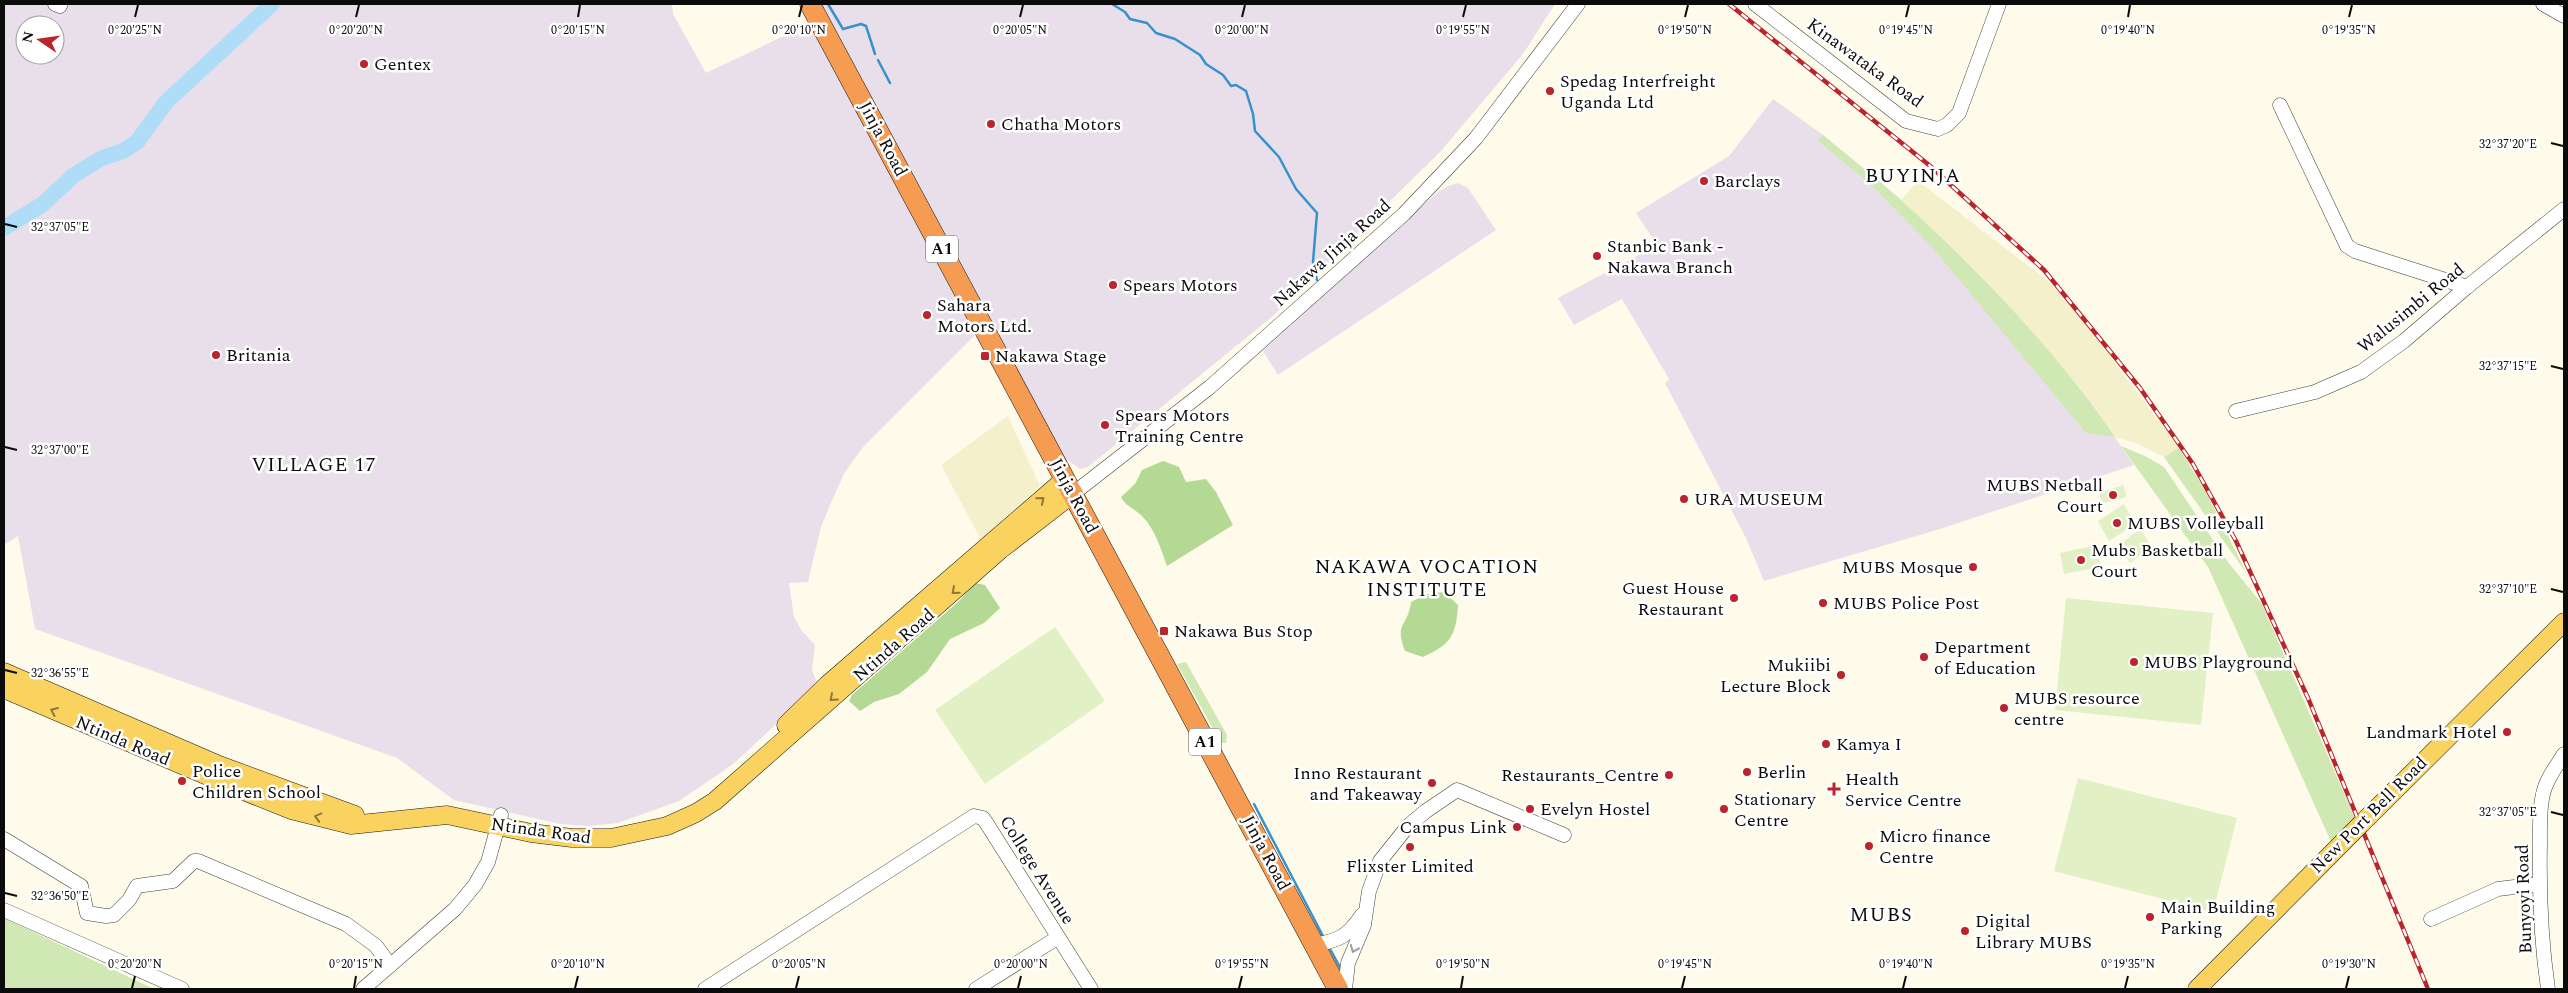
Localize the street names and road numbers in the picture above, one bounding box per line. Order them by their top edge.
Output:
street label: Kinawataka Road [1801,11,1929,115]
street label: Jinja Road [852,96,914,182]
street label: Nakawa Jinja Road [1267,193,1397,313]
road number: A1 [926,235,958,262]
street label: Walusimbi Road [2352,256,2470,360]
street label: Jinja Road [1043,453,1105,539]
street label: Ntinda Road [847,602,941,688]
street label: Ntinda Road [71,709,175,773]
road number: A1 [1189,729,1221,756]
street label: New Port Bell Road [2304,750,2434,880]
street label: College Avenue [993,810,1081,930]
street label: Jinja Road [1235,810,1297,896]
street label: Ntinda Road [489,811,593,851]
street label: Bunyoyi Road [2509,844,2539,954]

